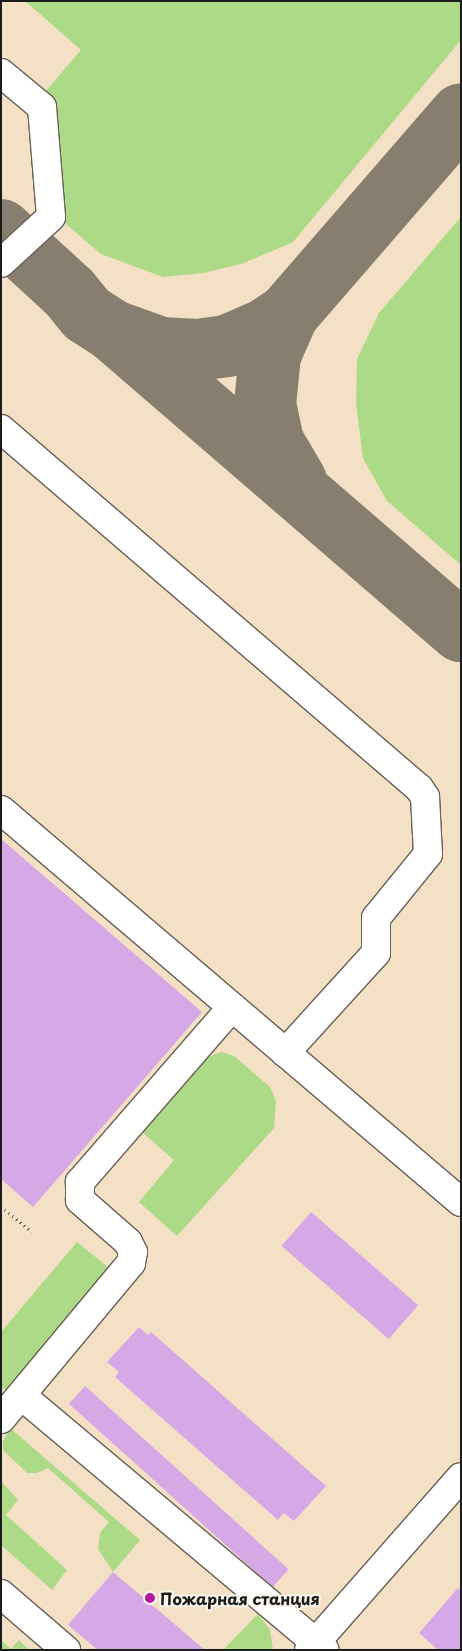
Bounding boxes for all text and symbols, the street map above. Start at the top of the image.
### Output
place label: Пожарная станция [160,1588,320,1608]
marker: Пожарная станция [144,1592,156,1604]

